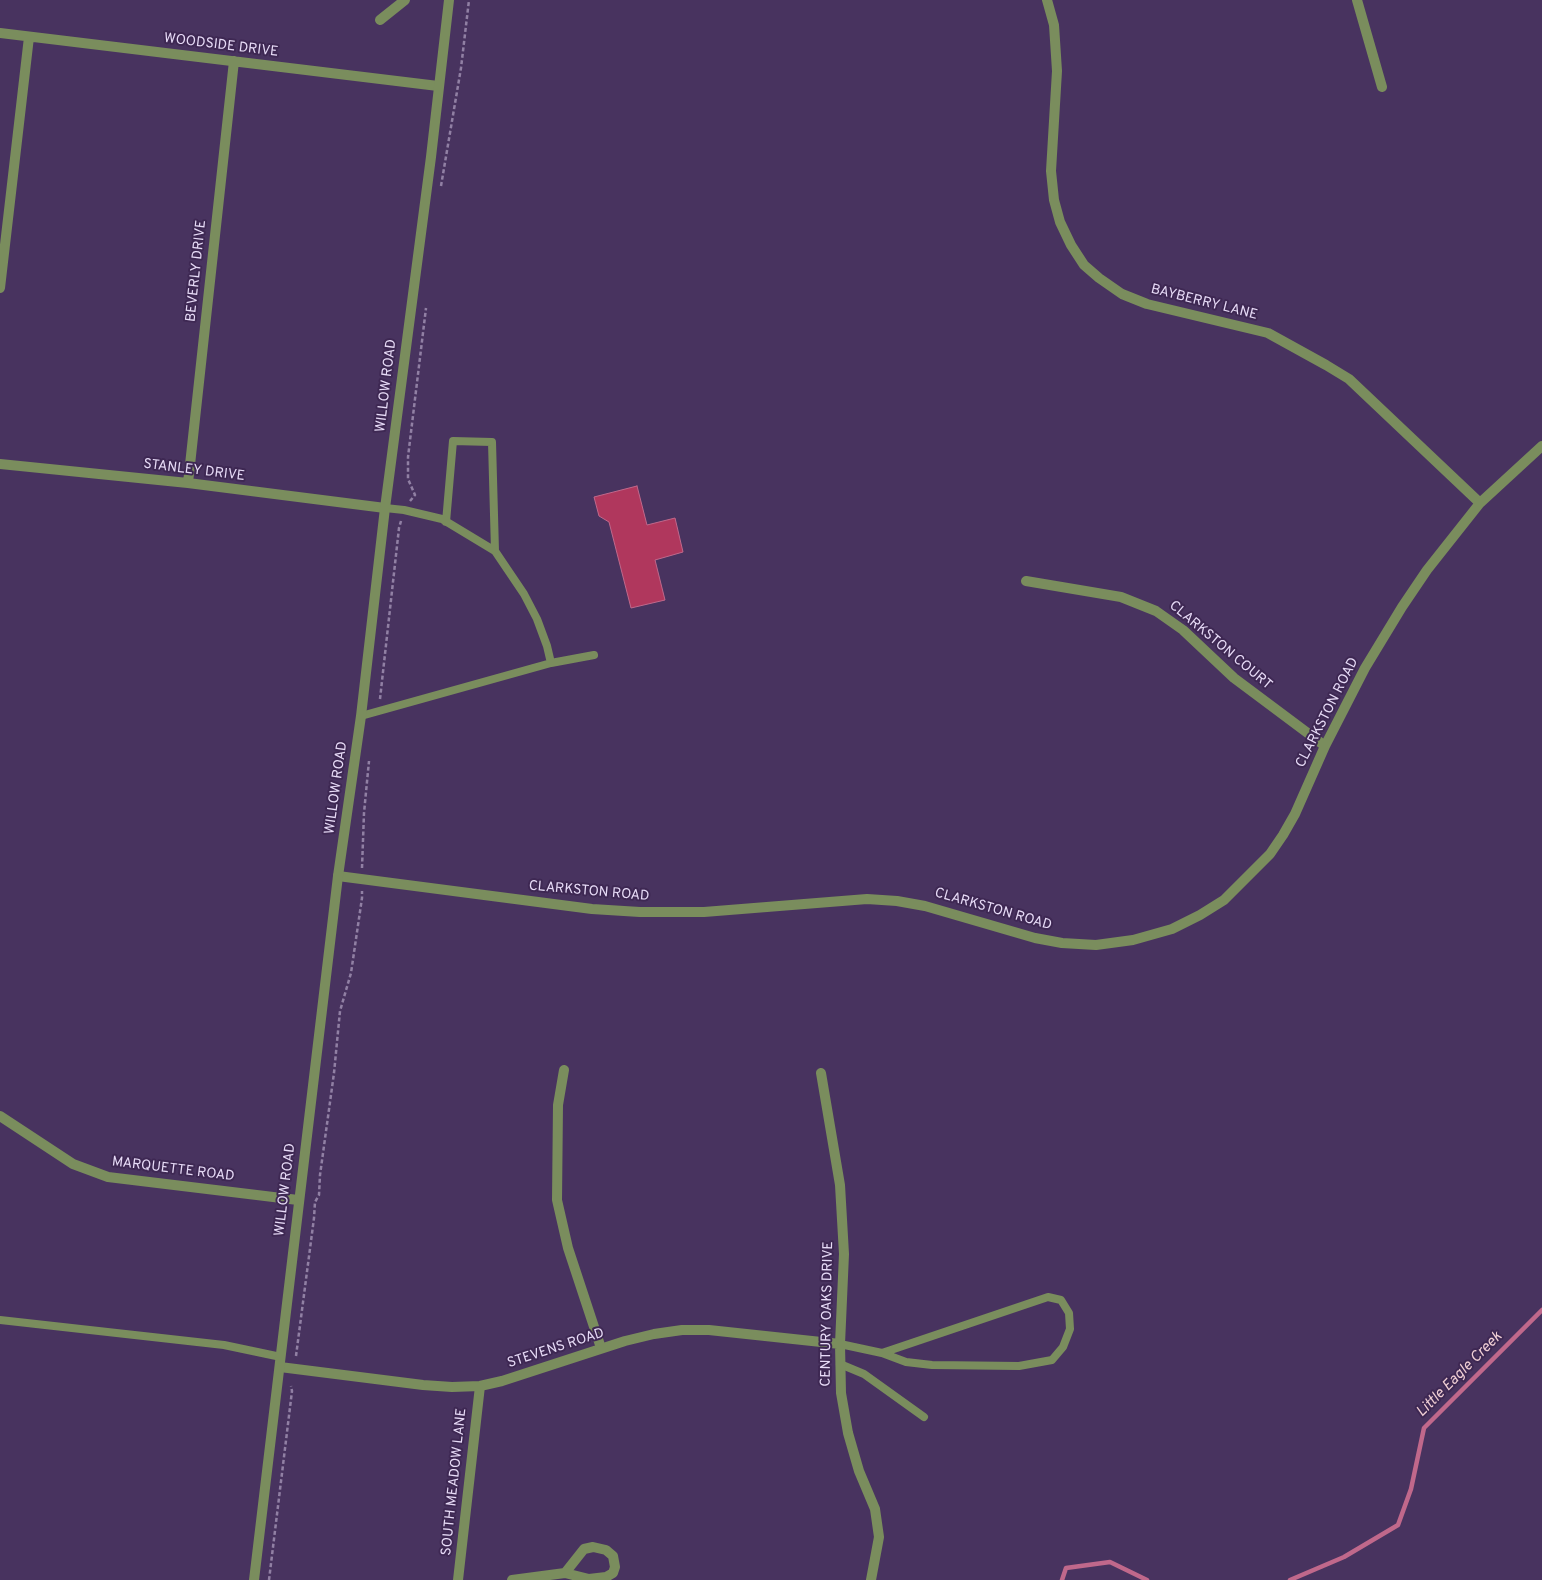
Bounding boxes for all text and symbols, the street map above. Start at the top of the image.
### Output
street label: WOODSIDE DRIVE [163,31,279,61]
street label: BEVERLY DRIVE [183,219,211,323]
street label: BAYBERRY LANE [1149,282,1259,324]
street label: WILLOW ROAD [373,338,401,434]
street label: STANLEY DRIVE [142,456,246,486]
street label: CLARKSTON COURT [1165,598,1275,694]
street label: CLARKSTON ROAD [1293,655,1363,771]
street label: WILLOW ROAD [322,740,352,836]
street label: CLARKSTON ROAD [528,878,650,906]
street label: CLARKSTON ROAD [933,885,1053,935]
street label: WILLOW ROAD [272,1142,300,1238]
street label: MARQUETTE ROAD [111,1154,235,1186]
street label: CENTURY OAKS DRIVE [818,1241,838,1387]
street label: STEVENS ROAD [505,1325,607,1373]
water label: Little Eagle Creek [1413,1328,1507,1422]
street label: SOUTH MEADOW LANE [439,1407,471,1557]

